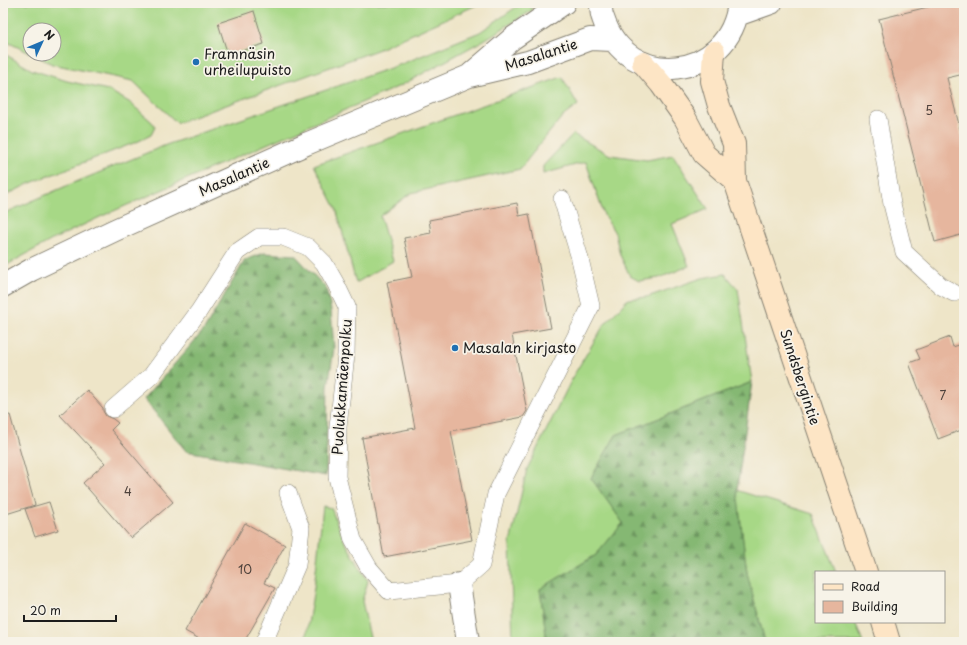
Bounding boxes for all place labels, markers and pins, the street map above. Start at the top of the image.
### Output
place label: Framnäsin urheilupuisto [204,43,291,80]
marker: Framnäsin urheilupuisto [191,57,201,67]
place label: Masalan kirjasto [463,337,577,358]
marker: Masalan kirjasto [450,343,460,353]

